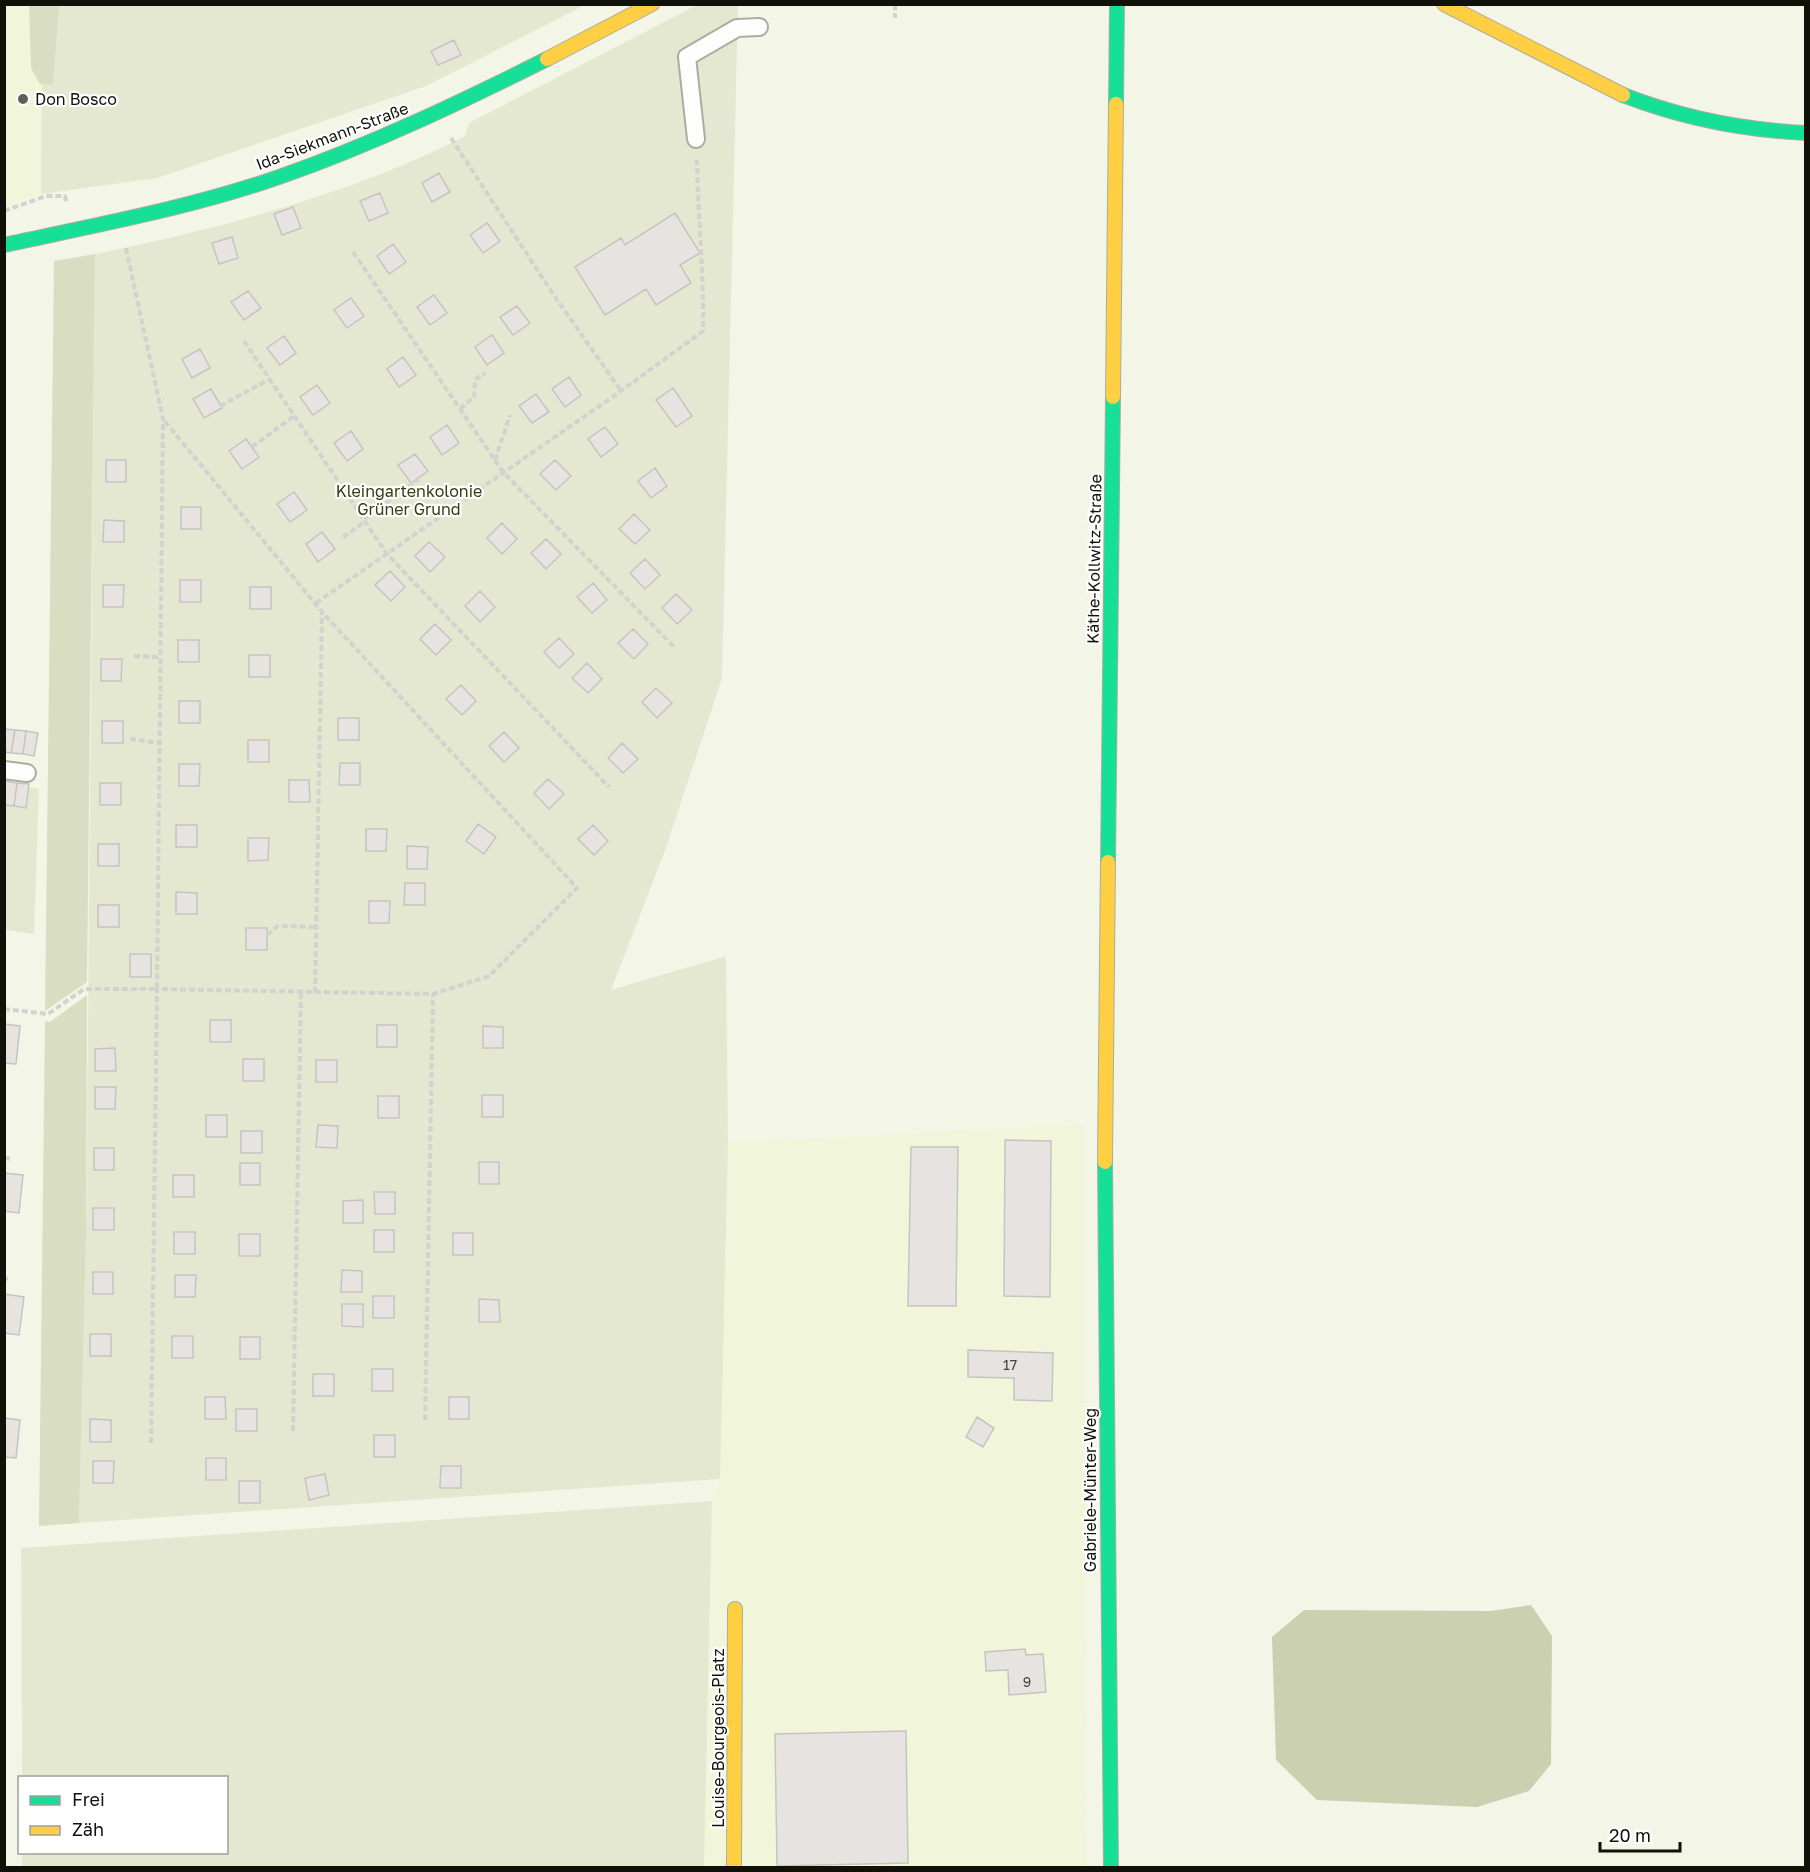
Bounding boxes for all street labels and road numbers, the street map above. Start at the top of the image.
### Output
street label: Ida-Siekmann-Straße [253,98,411,174]
street label: Käthe-Kollwitz-Straße [1083,474,1105,644]
street label: Gabriele-Münter-Weg [1080,1408,1100,1572]
street label: Louise-Bourgeois-Platz [708,1648,728,1828]

